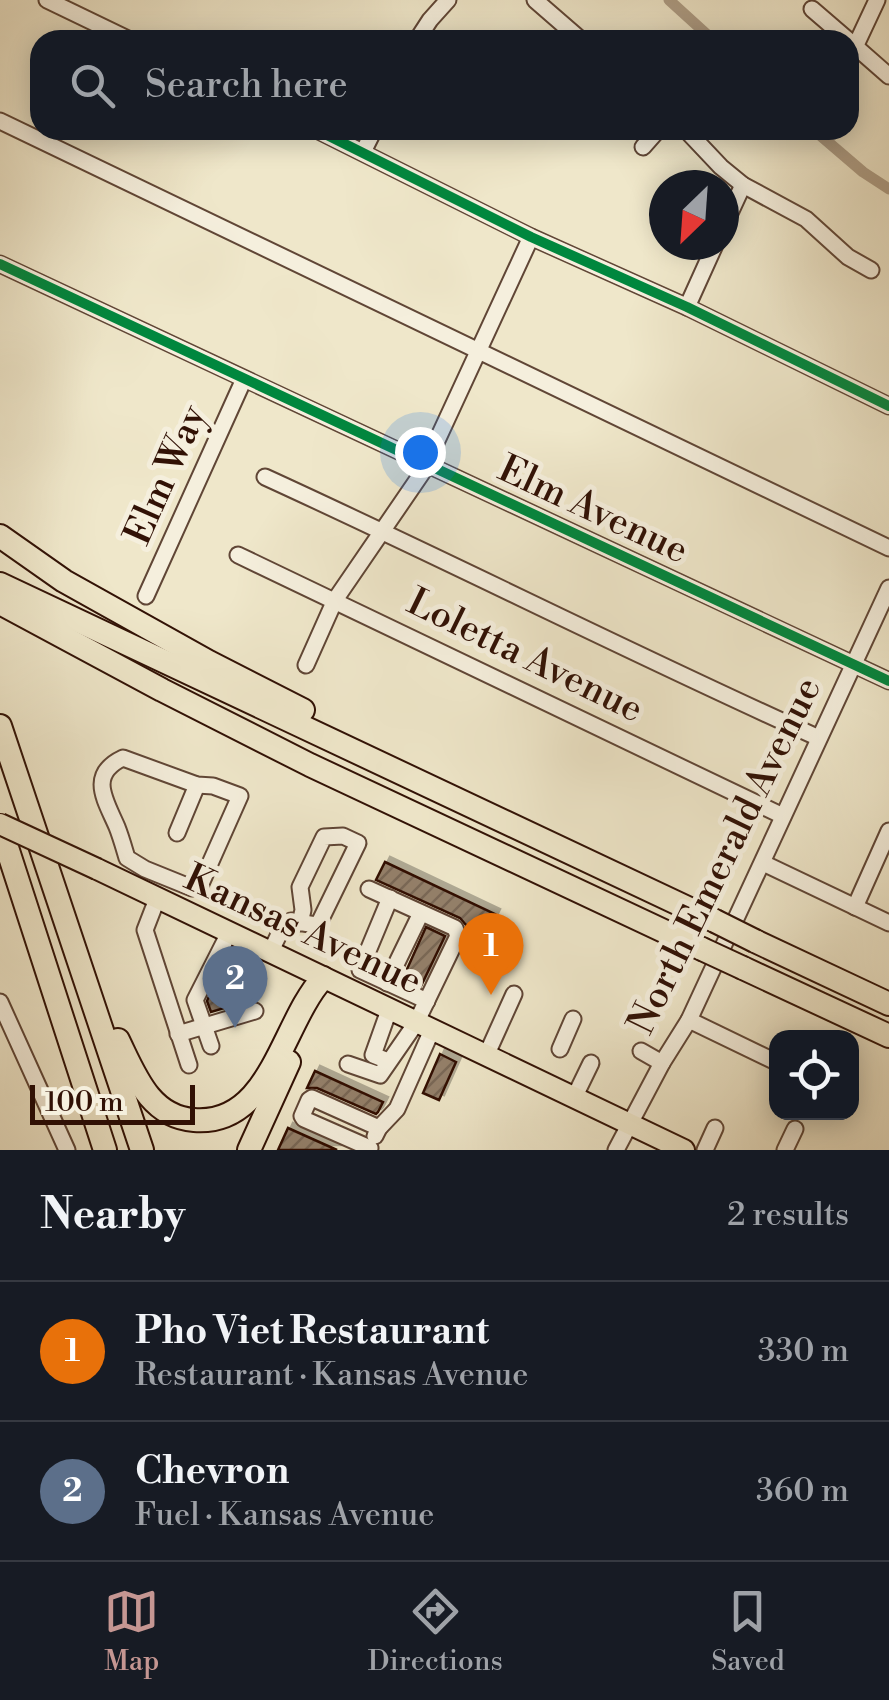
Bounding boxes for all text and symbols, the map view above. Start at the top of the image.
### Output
search box [30,30,859,140]
icon: search [65,58,120,113]
text: Search here [145,62,348,109]
north arrow [649,170,739,260]
street label: Elm Way [114,397,218,552]
your location [395,427,446,478]
street label: Elm Avenue [491,446,695,574]
street label: Loletta Avenue [399,579,651,733]
street label: North Emerald Avenue [618,670,832,1042]
street label: Kansas Avenue [177,854,429,1006]
pin: 1 [458,912,524,995]
pin: 2 [202,946,268,1028]
map controls [769,1030,859,1120]
button: locate [769,1030,859,1120]
scale bar [30,1080,195,1124]
text: 100 m [45,1085,124,1120]
text: Nearby [40,1189,185,1242]
text: 2 results [727,1195,849,1235]
text: Pho Viet Restaurant [135,1308,489,1355]
text: 1 [65,1331,80,1371]
text: 330 m [758,1331,849,1371]
text: Restaurant · Kansas Avenue [135,1355,529,1395]
text: Chevron [135,1448,289,1495]
text: 2 [62,1471,83,1511]
text: 360 m [756,1471,849,1511]
text: Fuel · Kansas Avenue [135,1495,434,1535]
tab: Map [104,1584,159,1679]
tab: Directions [368,1584,503,1679]
tab: Saved [711,1584,785,1679]

